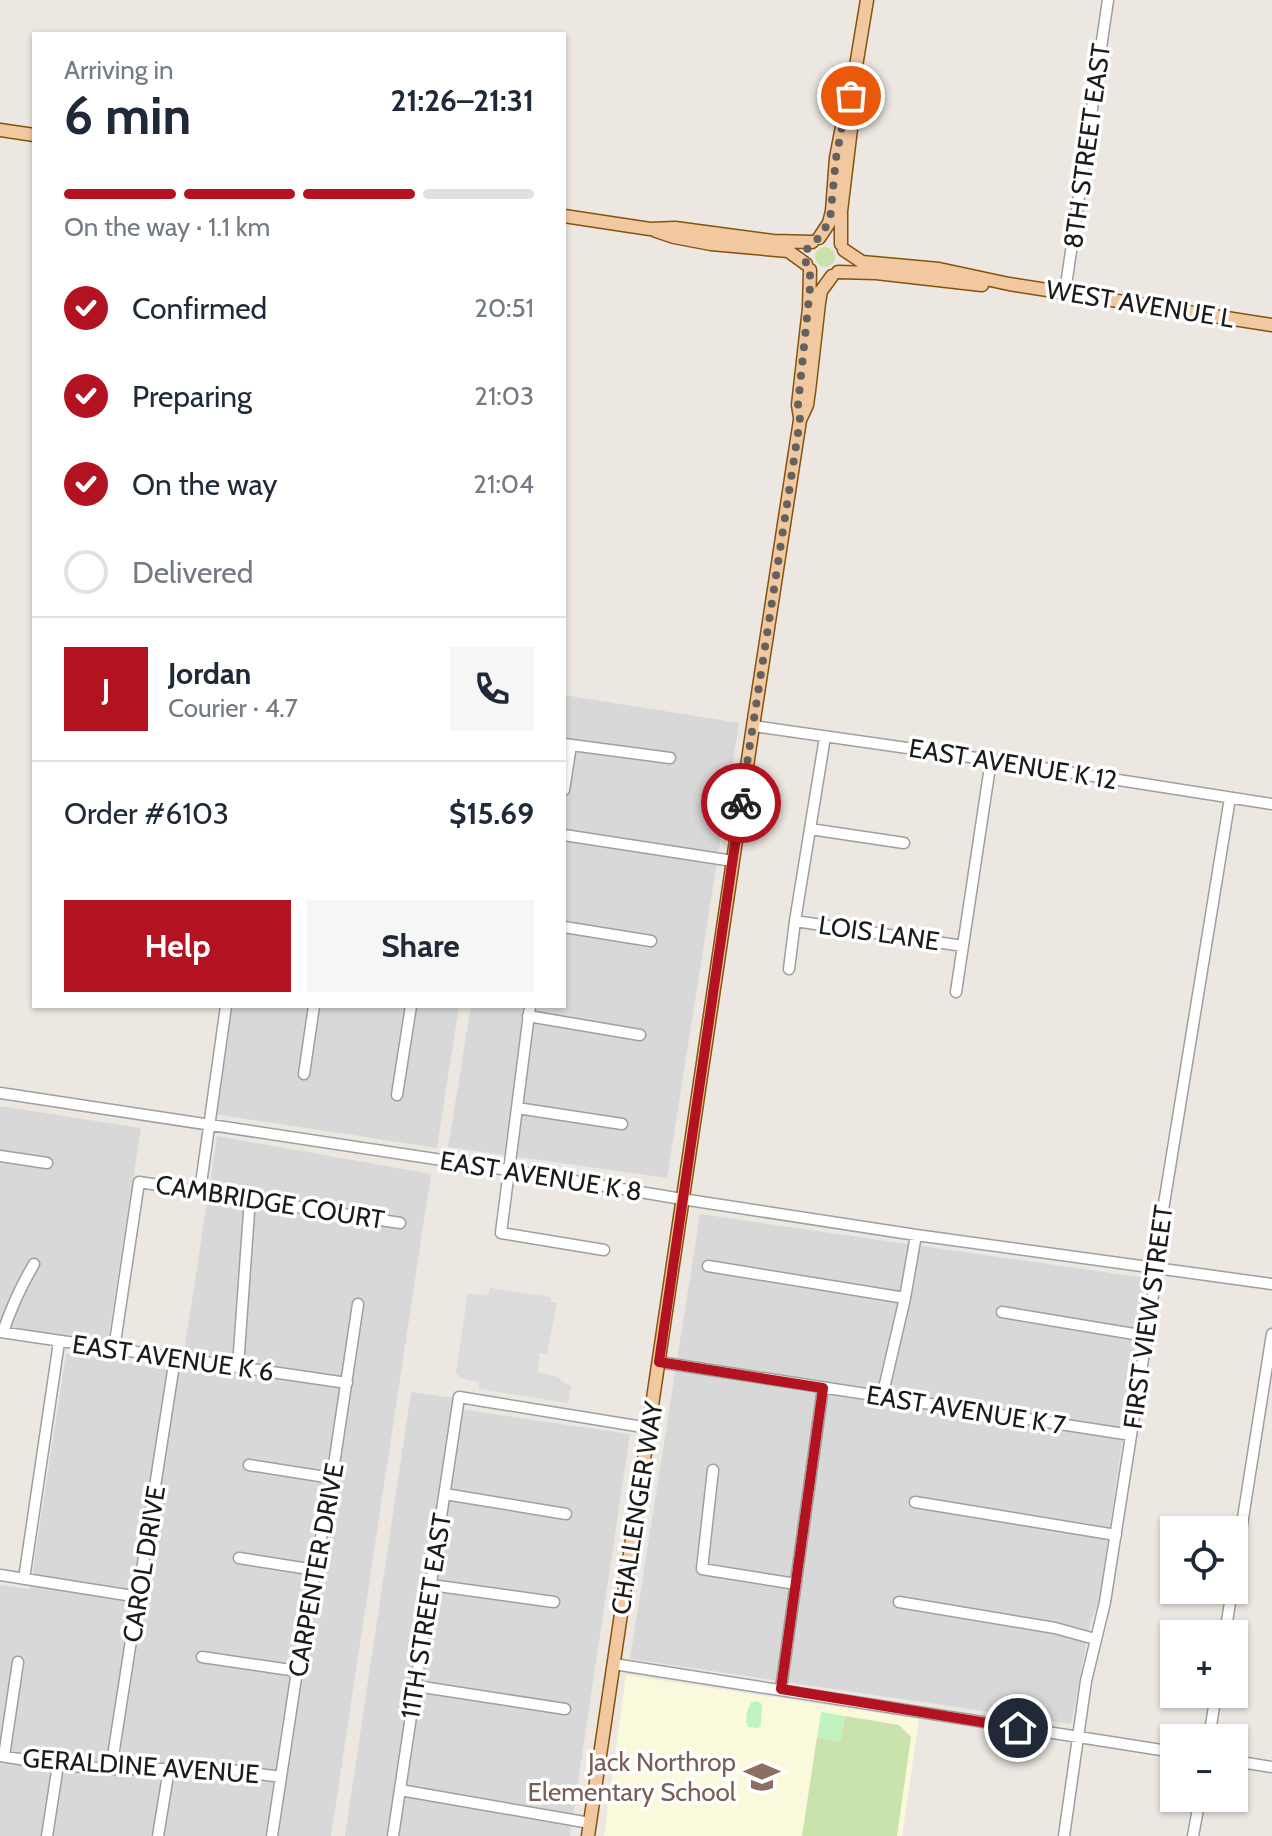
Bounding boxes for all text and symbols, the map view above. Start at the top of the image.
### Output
street label: 8TH STREET EAST [1057,41,1117,250]
text: Arriving in [64,54,174,86]
pin [817,62,885,130]
icon: bag [829,74,873,118]
text: 21:26–21:31 [391,82,534,119]
text: 6 min [64,84,191,147]
text: On the way · 1.1 km [64,211,270,243]
street label: WEST AVENUE L [1044,273,1236,335]
icon: check [64,286,108,330]
text: Confirmed [132,290,267,327]
text: 20:51 [474,292,534,324]
icon: check [64,374,108,418]
text: Preparing [132,378,252,415]
text: 21:03 [474,380,534,412]
icon: check [64,462,108,506]
text: On the way [132,466,277,503]
text: 21:04 [473,468,534,500]
text: Delivered [132,554,253,591]
button: phone [450,647,534,731]
text: Jordan [168,655,251,692]
text: J [102,671,110,708]
text: Courier · 4.7 [168,692,298,724]
street label: EAST AVENUE K 12 [907,732,1119,796]
courier [701,763,781,843]
icon: bike [719,781,763,825]
text: Order #6103 [64,795,229,832]
text: $15.69 [449,795,534,832]
button: Help [64,900,291,992]
button: Share [307,900,534,992]
street label: LOIS LANE [816,909,942,957]
street label: EAST AVENUE K 8 [438,1144,644,1208]
street label: CAMBRIDGE COURT [153,1168,387,1236]
street label: FIRST VIEW STREET [1116,1203,1180,1431]
street label: EAST AVENUE K 6 [70,1328,276,1388]
street label: EAST AVENUE K 7 [864,1378,1068,1442]
street label: CHALLENGER WAY [604,1399,670,1617]
street label: CARPENTER DRIVE [281,1461,351,1679]
street label: CAROL DRIVE [116,1483,172,1645]
street label: 11TH STREET EAST [394,1511,458,1721]
map controls [1160,1516,1248,1812]
button: locate [1160,1516,1248,1604]
button: + [1160,1620,1248,1708]
pin [984,1694,1052,1762]
icon: home [996,1706,1040,1750]
button: − [1160,1724,1248,1812]
street label: GERALDINE AVENUE [22,1742,260,1790]
place label: Jack Northrop Elementary School [528,1746,736,1808]
school or university icon: Jack Northrop Elementary School [743,1758,781,1796]

